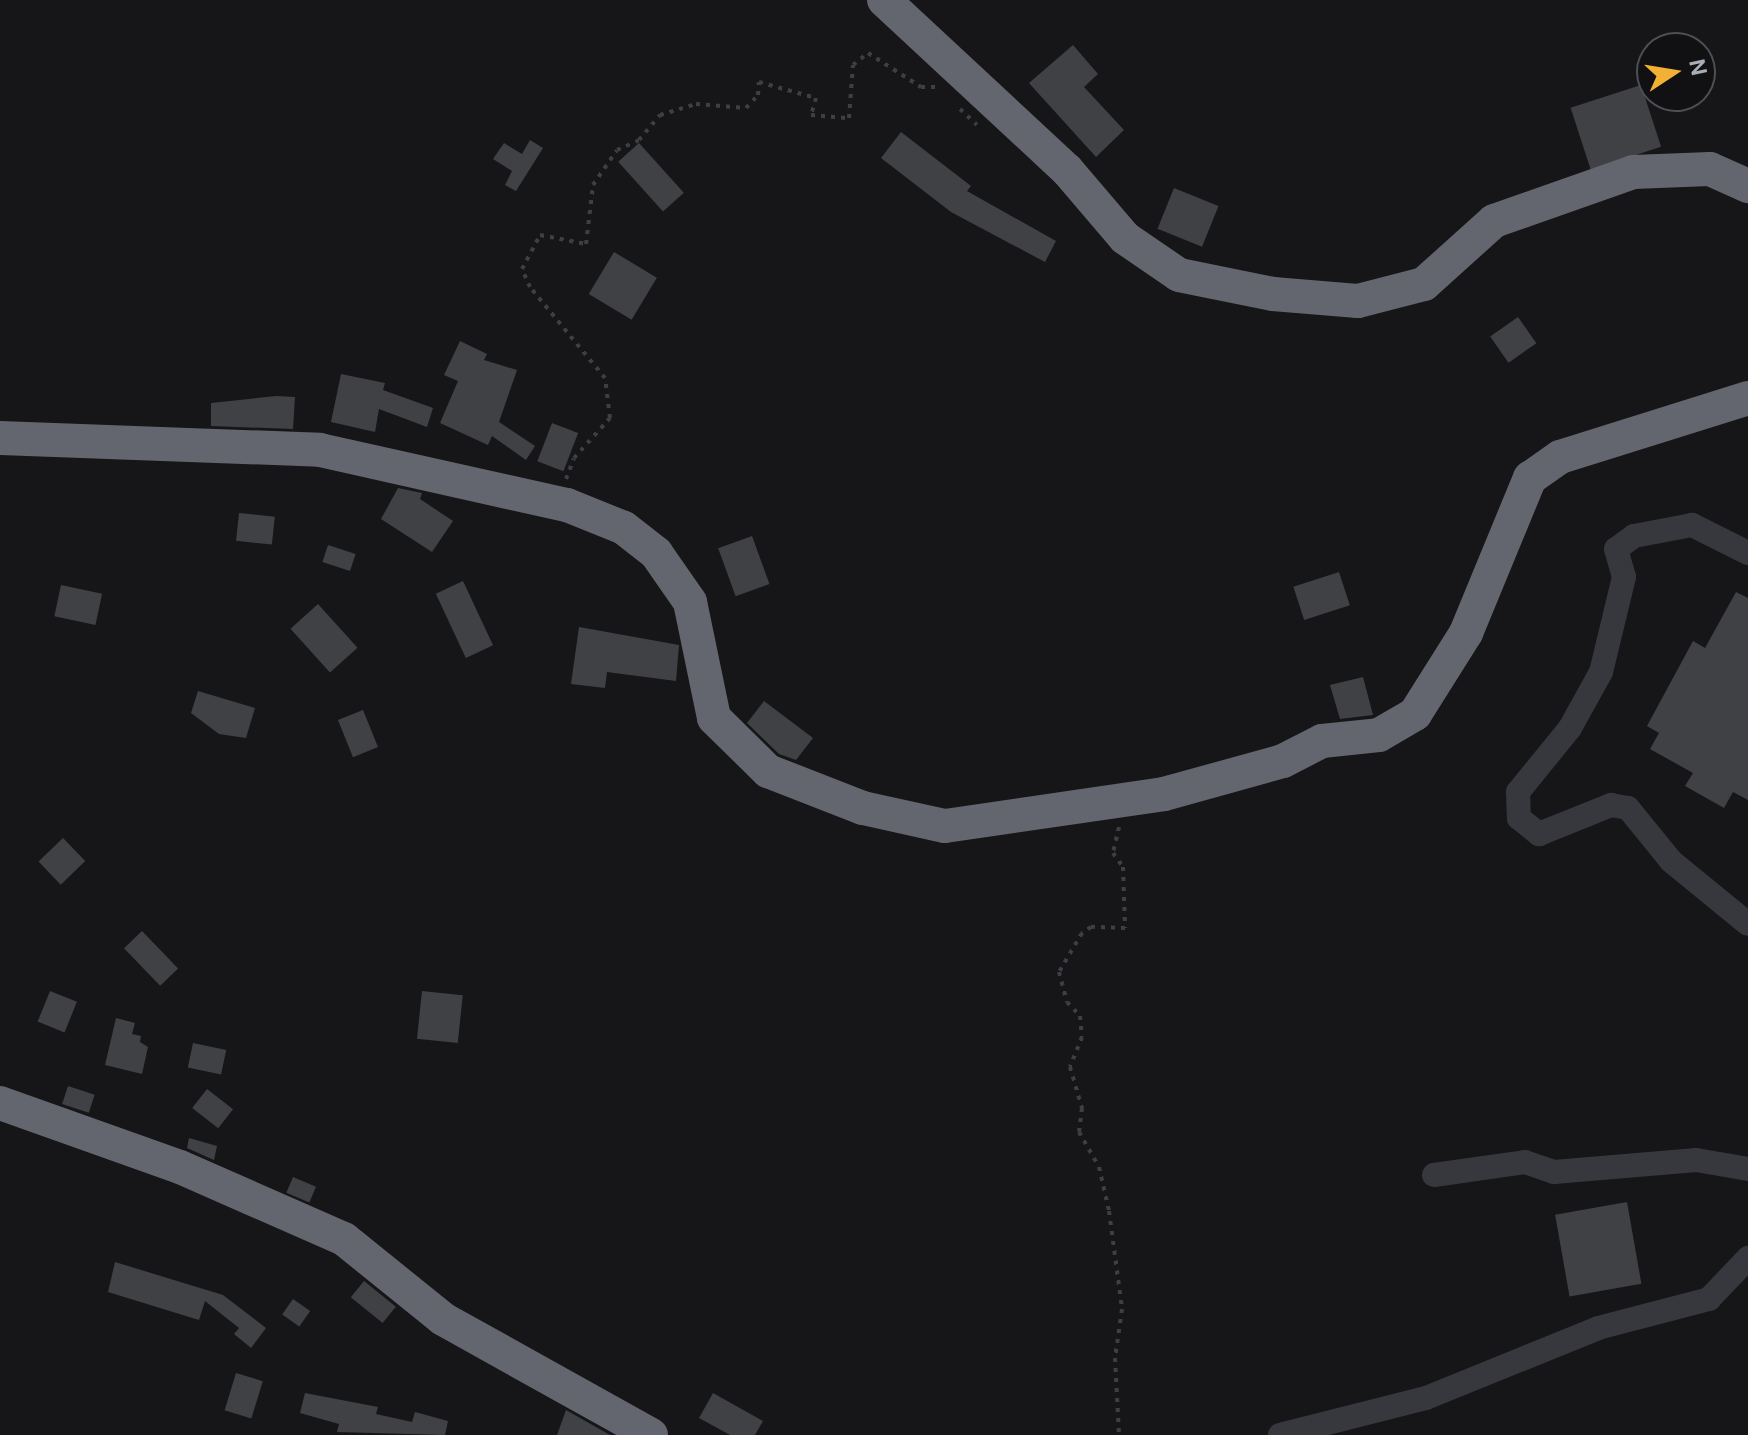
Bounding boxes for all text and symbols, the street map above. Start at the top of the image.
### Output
north arrow [1636,32,1716,112]
text: N [1682,56,1714,78]

